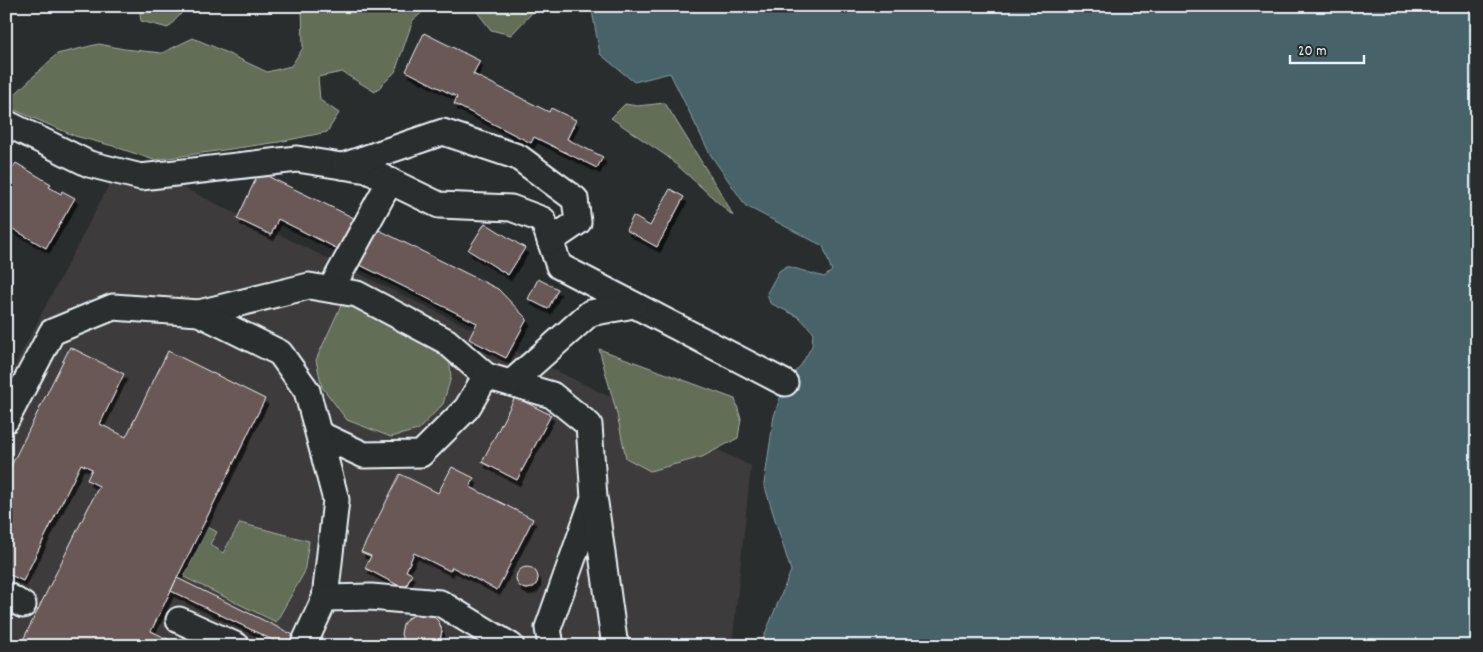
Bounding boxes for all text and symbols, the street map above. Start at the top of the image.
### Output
scale bar [1290,32,1364,64]
text: 20 m [1298,41,1326,63]

